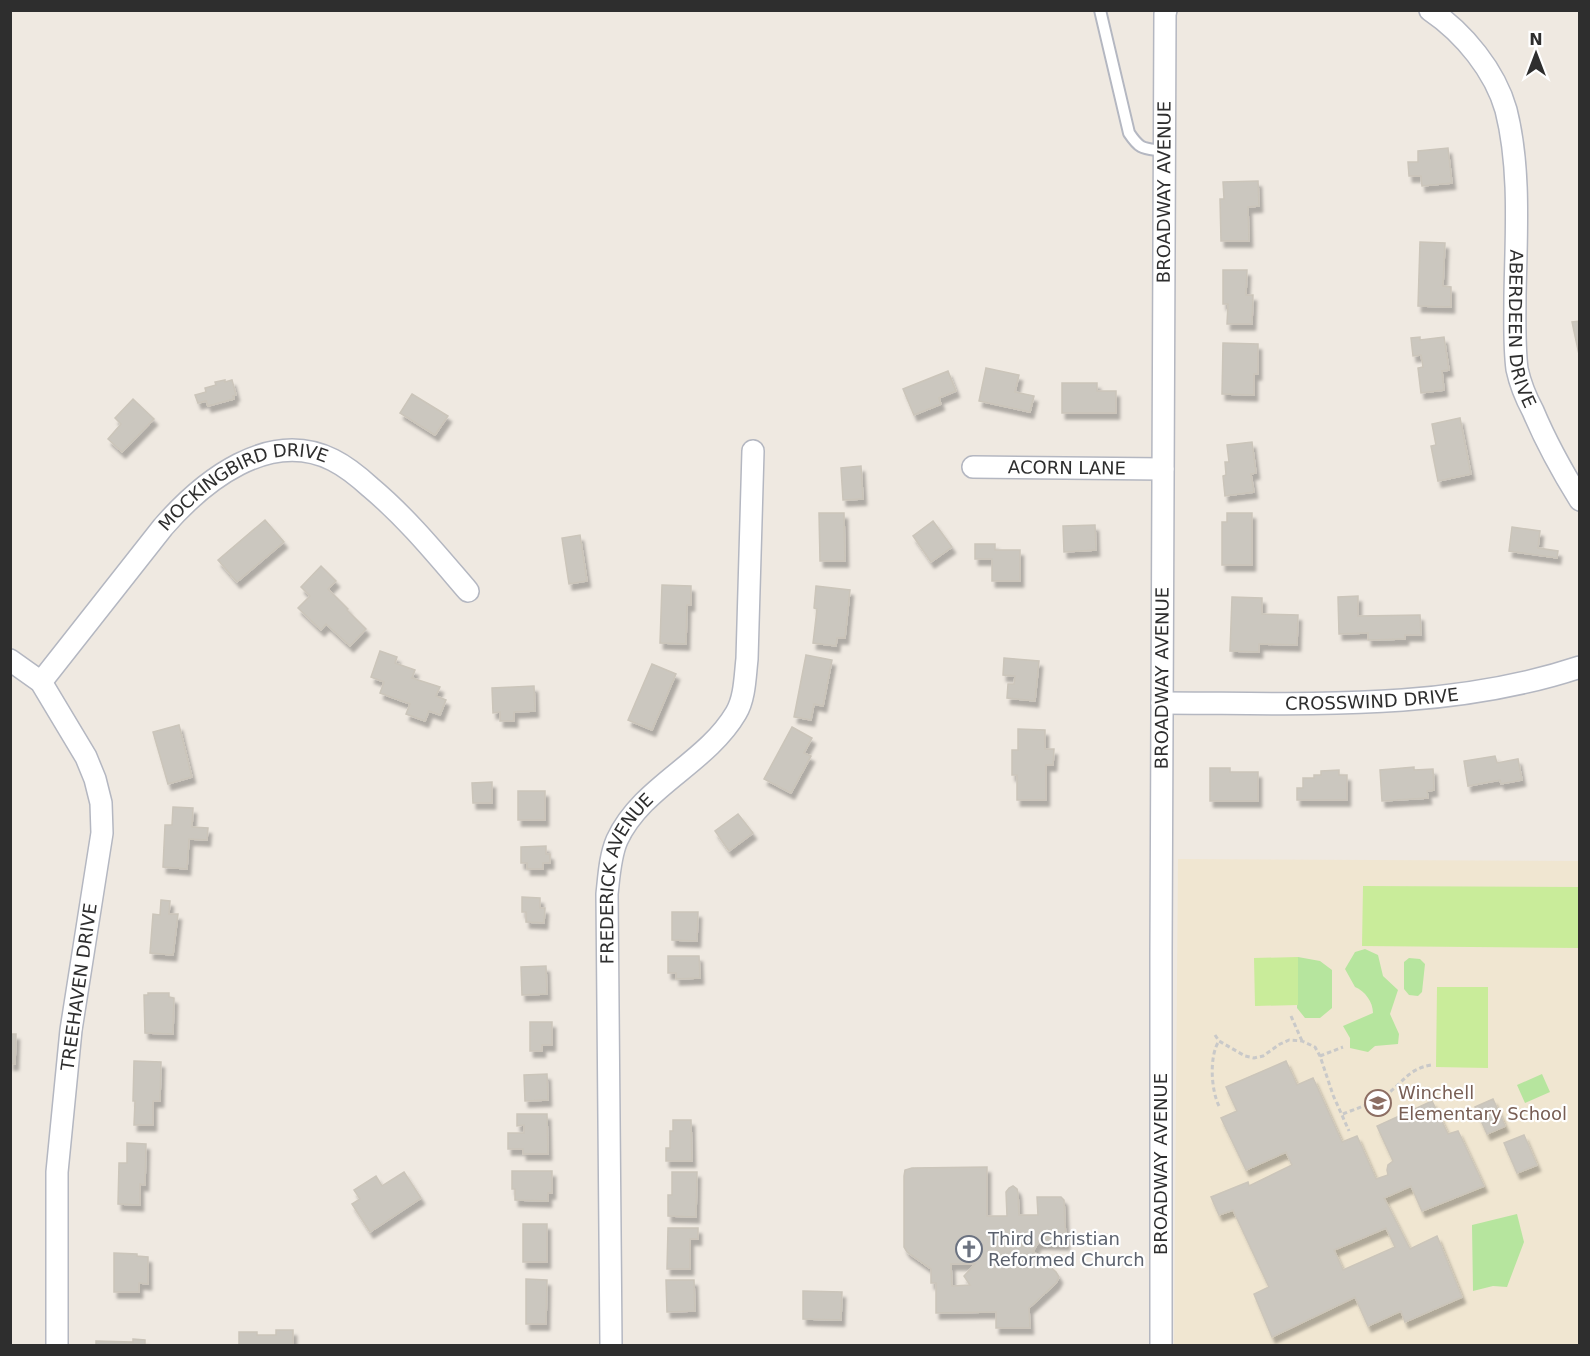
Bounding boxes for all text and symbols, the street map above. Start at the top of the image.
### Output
north arrow [1506,24,1566,84]
text: N [1529,30,1543,49]
street label: BROADWAY AVENUE [1153,101,1175,283]
street label: ABERDEEN DRIVE [1505,249,1541,411]
street label: MOCKINGBIRD DRIVE [154,439,331,535]
street label: ACORN LANE [1008,456,1126,479]
street label: BROADWAY AVENUE [1151,587,1173,769]
street label: CROSSWIND DRIVE [1285,683,1460,714]
street label: FREDERICK AVENUE [596,789,657,964]
street label: TREEHAVEN DRIVE [56,902,101,1073]
street label: BROADWAY AVENUE [1150,1073,1171,1255]
place label: Winchell Elementary School [1398,1082,1567,1124]
school or university icon: Winchell Elementary School [1363,1088,1393,1118]
place label: Third Christian Reformed Church [987,1228,1145,1270]
church icon: Third Christian Reformed Church [954,1234,984,1264]

